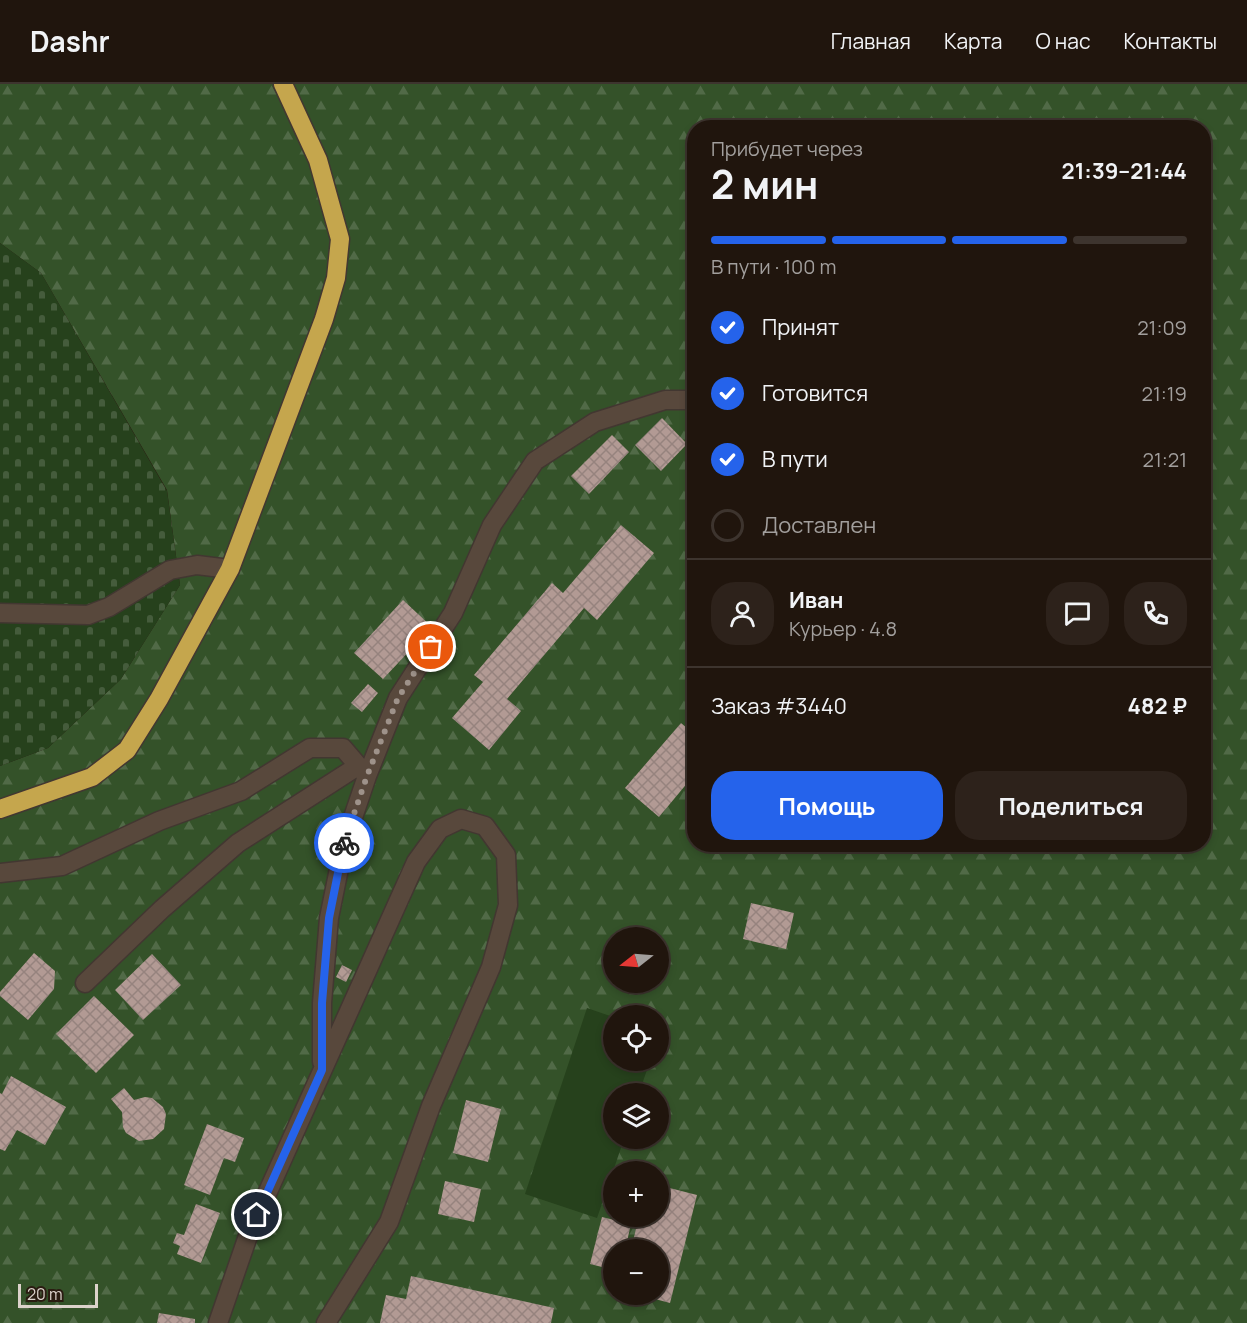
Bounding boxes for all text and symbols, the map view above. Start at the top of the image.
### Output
text: Dashr [30,22,110,60]
text: Главная [831,27,911,55]
text: Карта [944,27,1002,55]
text: О нас [1035,27,1091,55]
text: Контакты [1124,27,1217,55]
text: Прибудет через [711,135,863,162]
text: 21:39–21:44 [1062,156,1187,186]
text: 2 мин [711,157,818,211]
text: В пути · 100 m [711,253,836,280]
icon: check [711,311,744,344]
text: Принят [762,312,839,342]
text: 21:09 [1137,314,1187,341]
icon: check [711,377,744,410]
text: Готовится [762,378,868,408]
text: 21:19 [1142,380,1187,407]
icon: check [711,443,744,476]
text: В пути [762,444,828,474]
text: 21:21 [1143,446,1187,473]
text: Доставлен [762,510,876,540]
button: person [711,582,774,645]
button: chat [1046,582,1109,645]
button: phone [1124,582,1187,645]
text: Иван [789,585,843,615]
text: Курьер · 4.8 [789,615,897,642]
pin [405,621,456,672]
icon: bag [414,630,447,663]
text: Заказ #3440 [711,691,847,721]
text: 482 ₽ [1128,691,1187,721]
button: Помощь [711,771,943,840]
button: Поделиться [955,771,1187,840]
courier [314,813,374,873]
icon: bike [328,827,361,860]
north arrow [603,927,669,993]
map controls [603,927,669,1305]
button: locate [603,1005,669,1071]
button: layers [603,1083,669,1149]
button: + [603,1161,669,1227]
pin [231,1189,282,1240]
icon: home [240,1198,273,1231]
button: − [603,1239,669,1305]
scale bar [18,1281,98,1308]
text: 20 m [27,1283,63,1305]

